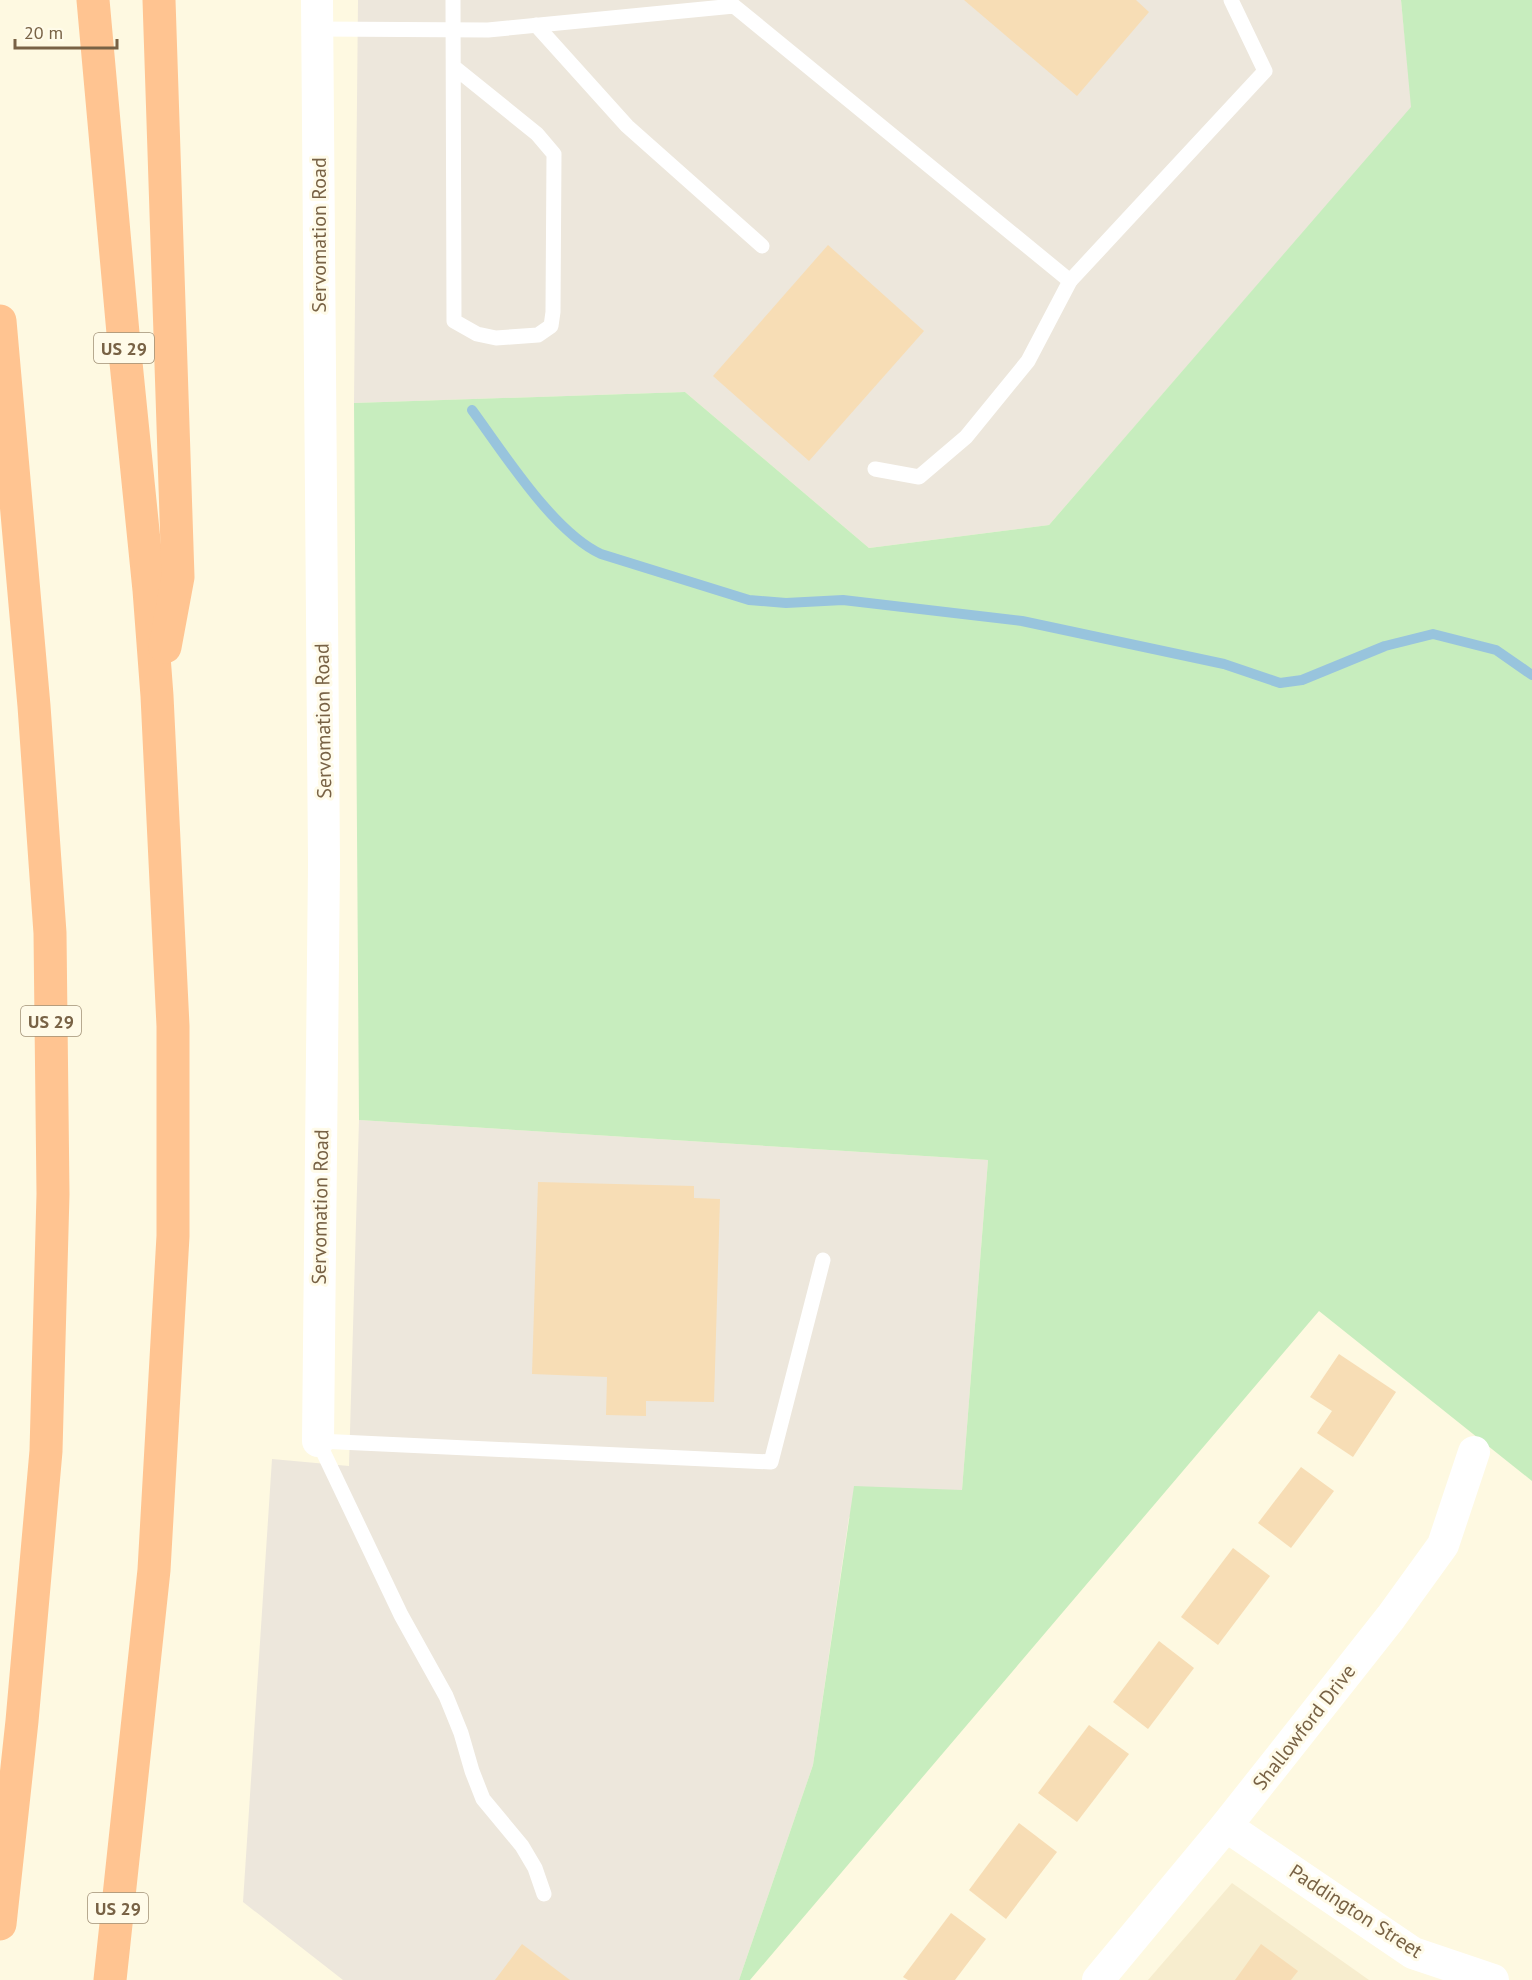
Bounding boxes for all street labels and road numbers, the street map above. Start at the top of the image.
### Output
street label: Servomation Road [306,157,332,313]
road number: US 29 [94,333,154,363]
street label: Servomation Road [309,643,337,799]
road number: US 29 [21,1006,81,1036]
street label: Servomation Road [306,1129,334,1285]
street label: Shallowford Drive [1247,1659,1361,1795]
street label: Paddington Street [1285,1858,1428,1964]
road number: US 29 [88,1893,148,1923]

